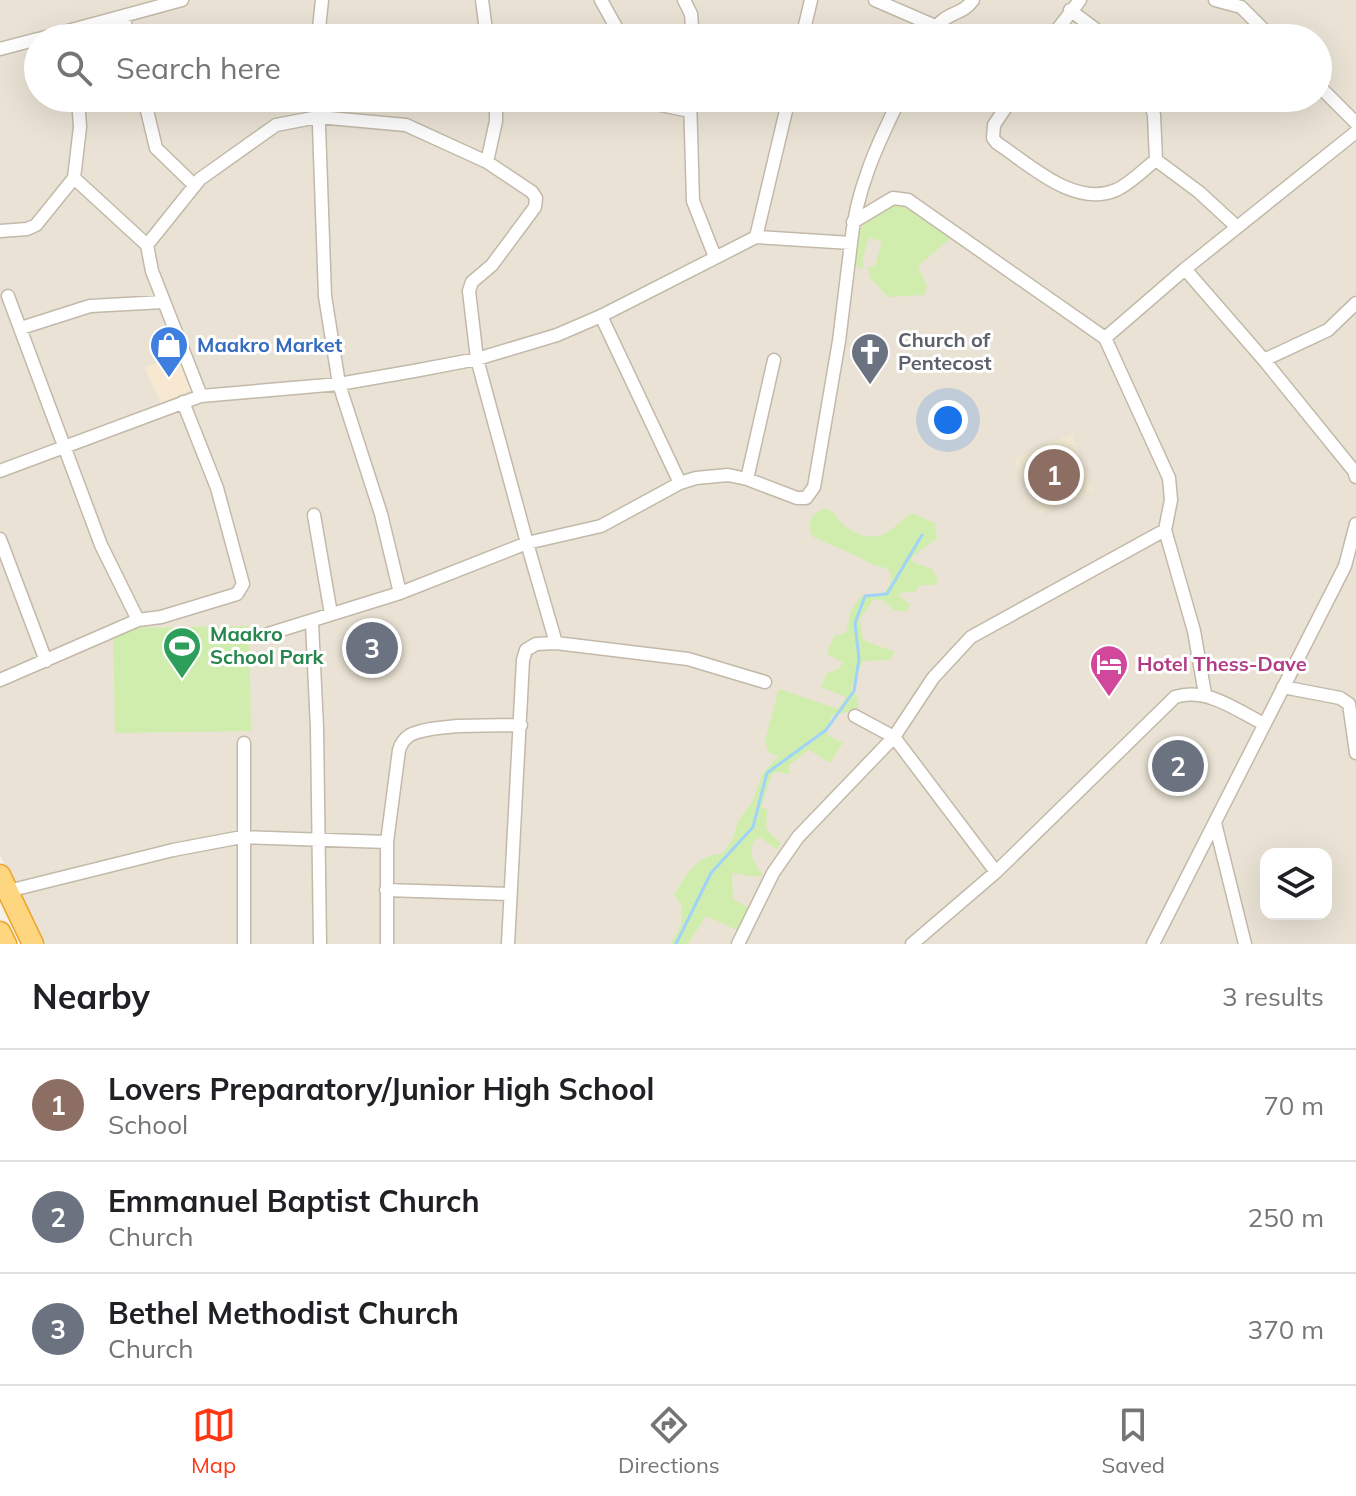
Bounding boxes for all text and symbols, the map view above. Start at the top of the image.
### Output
search box [24,24,1332,112]
icon: search [52,46,96,90]
text: Search here [116,49,281,87]
shop icon: Maakro Market [148,324,190,379]
place label: Church of Pentecost [898,327,992,375]
church icon: Church of Pentecost [849,331,891,386]
place label: Maakro Market [197,332,343,357]
your location [928,400,968,440]
pin: 1 [1028,445,1080,505]
pin: 3 [346,618,398,678]
place label: Maakro School Park [210,621,325,669]
sports icon: Maakro School Park [161,625,203,680]
hotel icon: Hotel Thess-Dave [1088,643,1130,698]
place label: Hotel Thess-Dave [1137,651,1307,676]
pin: 2 [1152,736,1204,796]
map controls [1260,848,1332,920]
button: layers [1260,848,1332,920]
text: Nearby [32,975,150,1018]
text: 3 results [1222,980,1324,1013]
text: Lovers Preparatory/Junior High School [108,1070,654,1108]
text: 1 [50,1089,66,1122]
text: 70 m [1263,1089,1324,1122]
text: School [108,1108,188,1141]
text: Emmanuel Baptist Church [108,1182,480,1220]
text: 2 [50,1201,66,1234]
text: 250 m [1248,1201,1324,1234]
text: Church [108,1220,193,1253]
text: Bethel Methodist Church [108,1294,459,1332]
text: 3 [50,1313,66,1346]
text: 370 m [1248,1313,1324,1346]
text: Church [108,1332,193,1365]
tab: Map [191,1403,236,1479]
tab: Directions [618,1403,720,1479]
tab: Saved [1102,1403,1165,1479]

